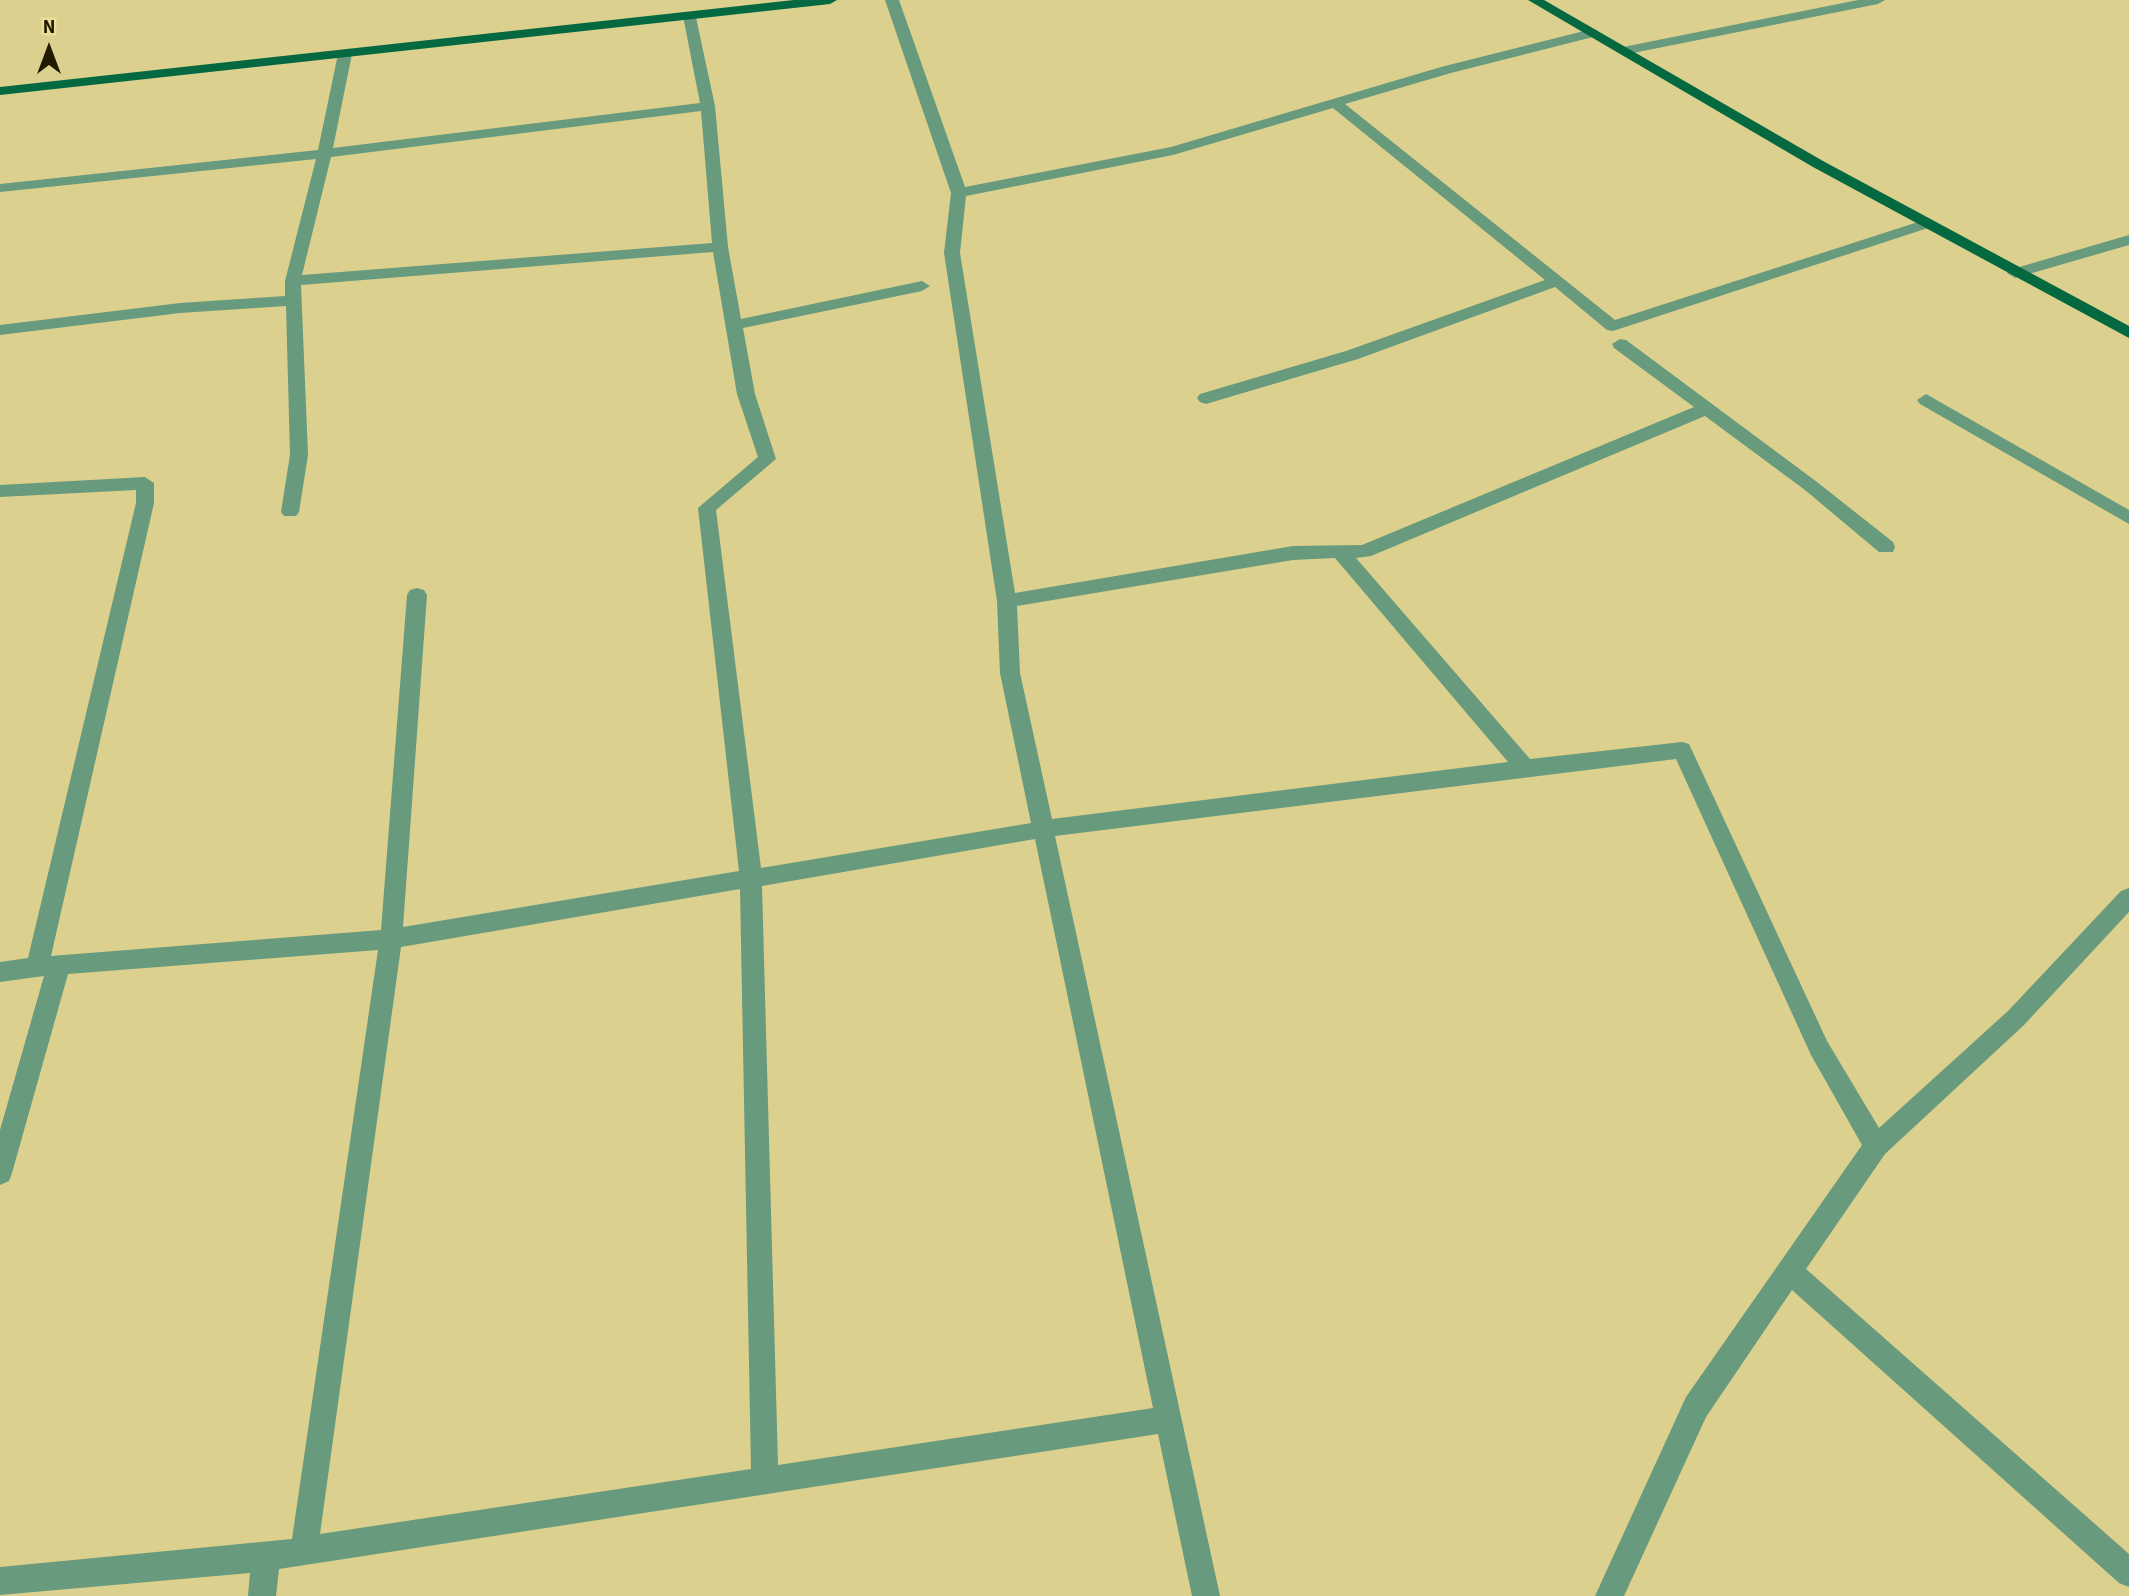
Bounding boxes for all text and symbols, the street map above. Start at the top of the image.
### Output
north arrow [14,14,84,84]
text: N [43,14,55,41]

